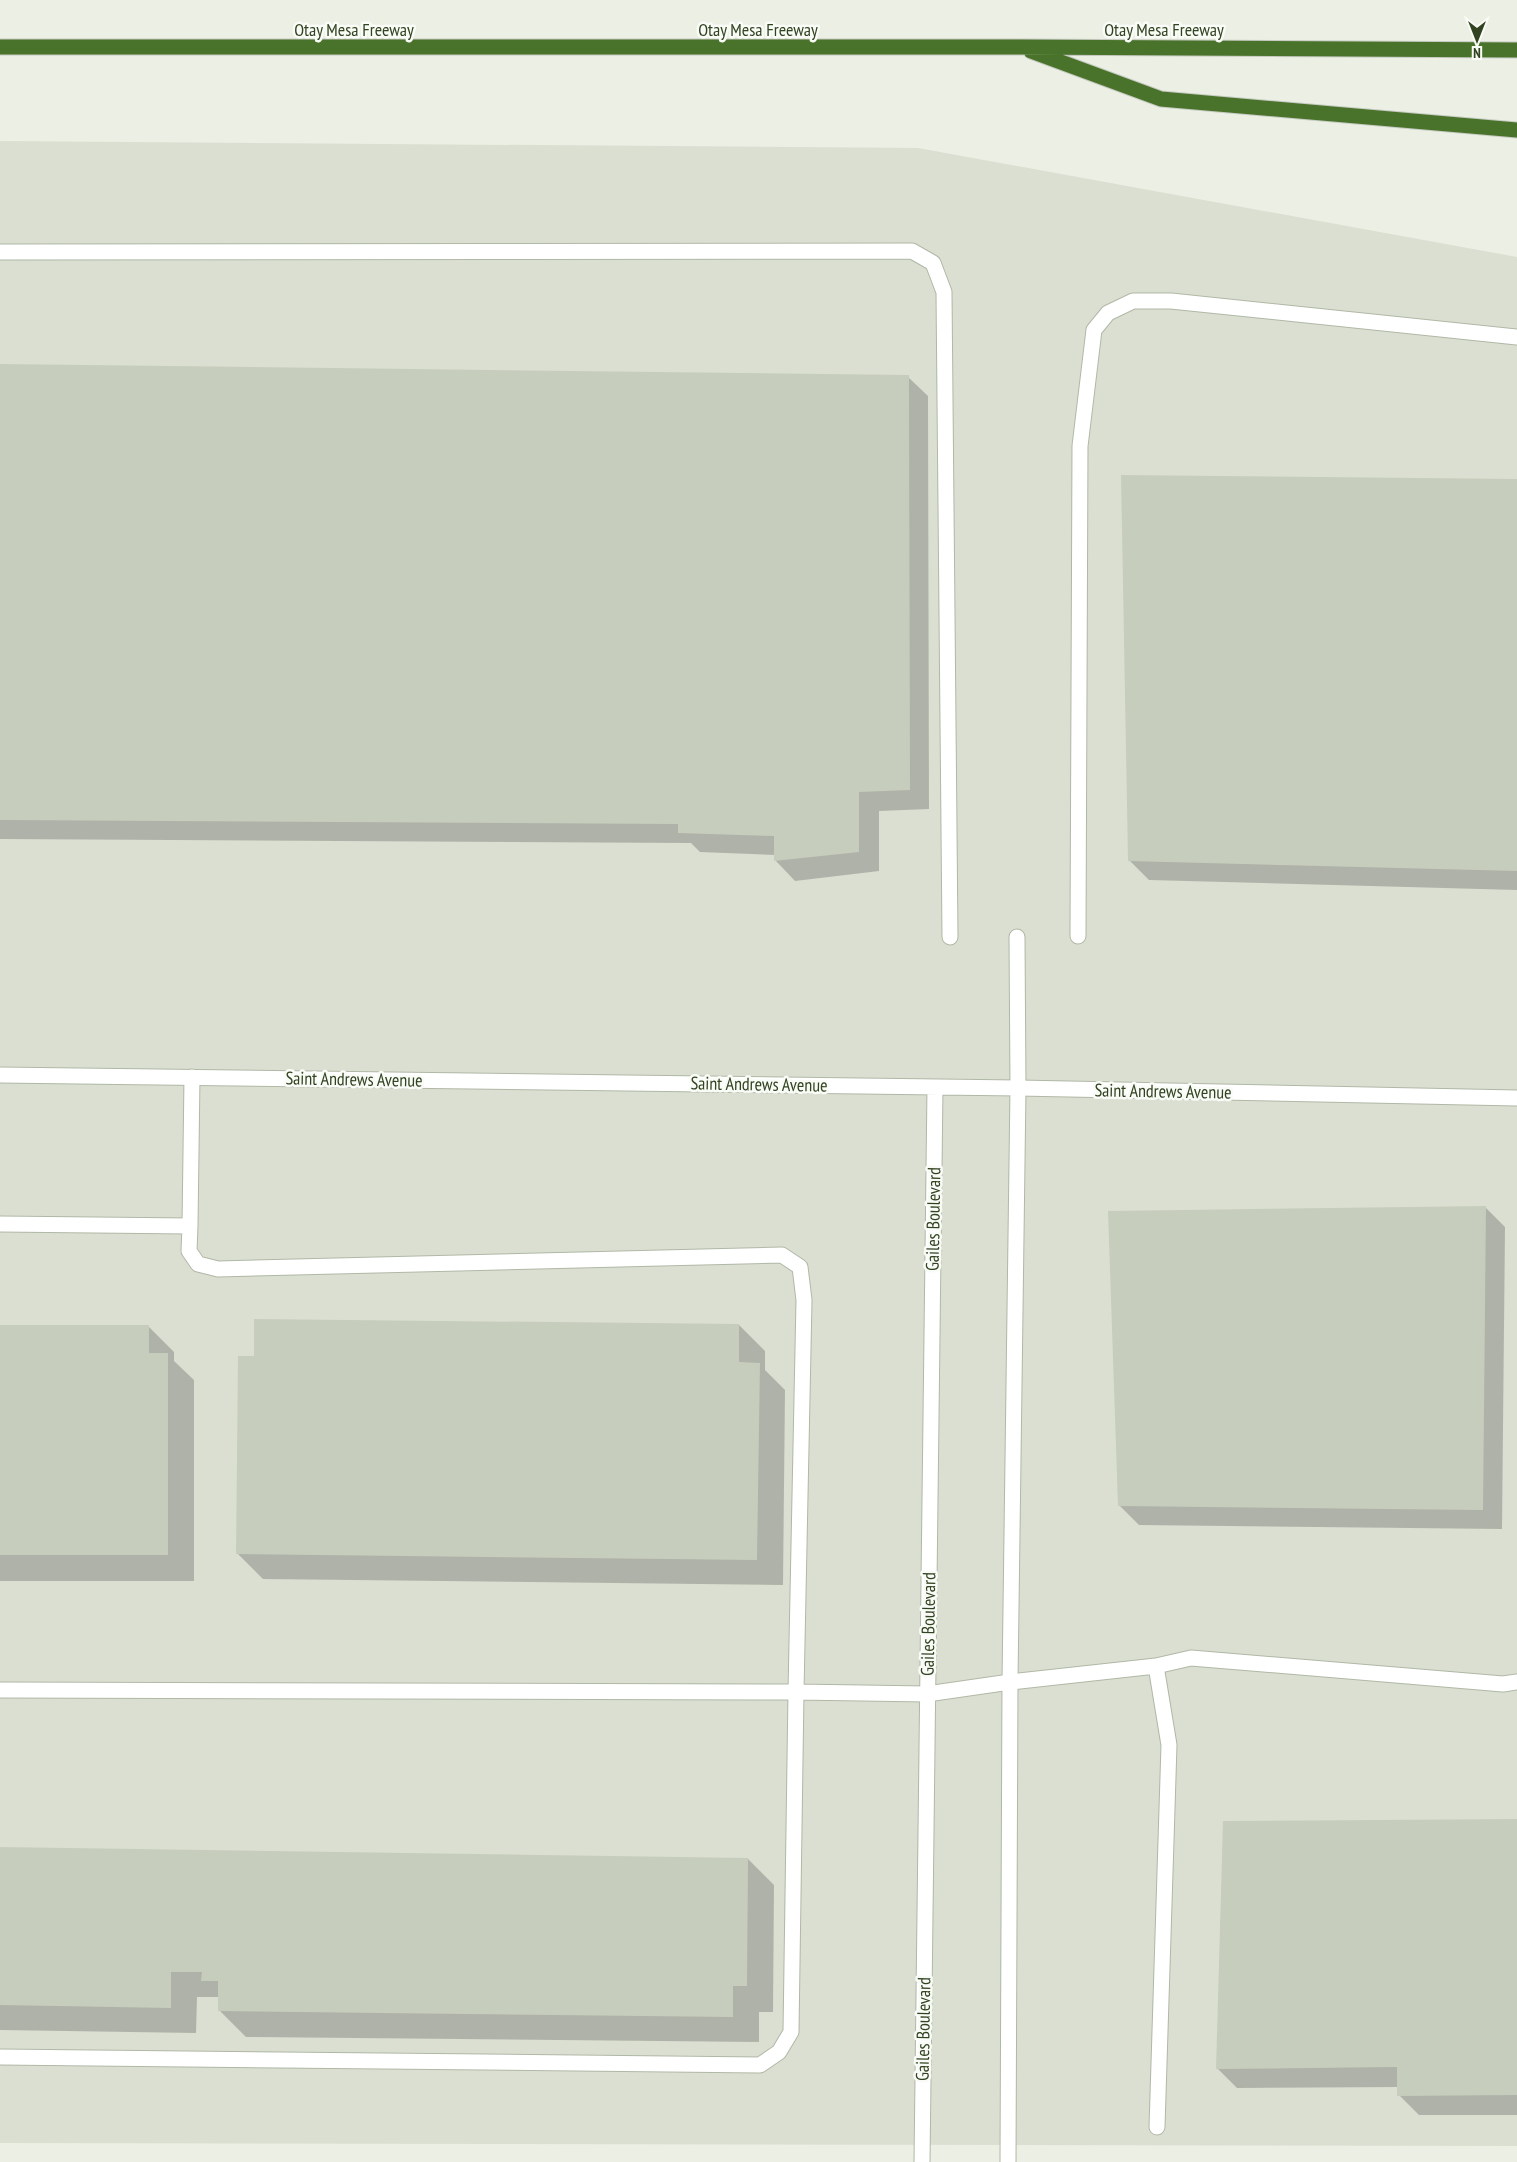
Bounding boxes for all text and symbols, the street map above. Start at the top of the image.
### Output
north arrow [1452,15,1502,65]
street label: Otay Mesa Freeway [294,18,414,41]
street label: Otay Mesa Freeway [698,18,818,41]
street label: Otay Mesa Freeway [1104,18,1224,41]
text: N [1473,44,1481,62]
street label: Saint Andrews Avenue [285,1066,423,1092]
street label: Saint Andrews Avenue [690,1071,828,1097]
street label: Saint Andrews Avenue [1094,1078,1232,1104]
street label: Gailes Boulevard [921,1167,945,1271]
street label: Gailes Boulevard [916,1572,940,1676]
street label: Gailes Boulevard [911,1977,935,2081]

